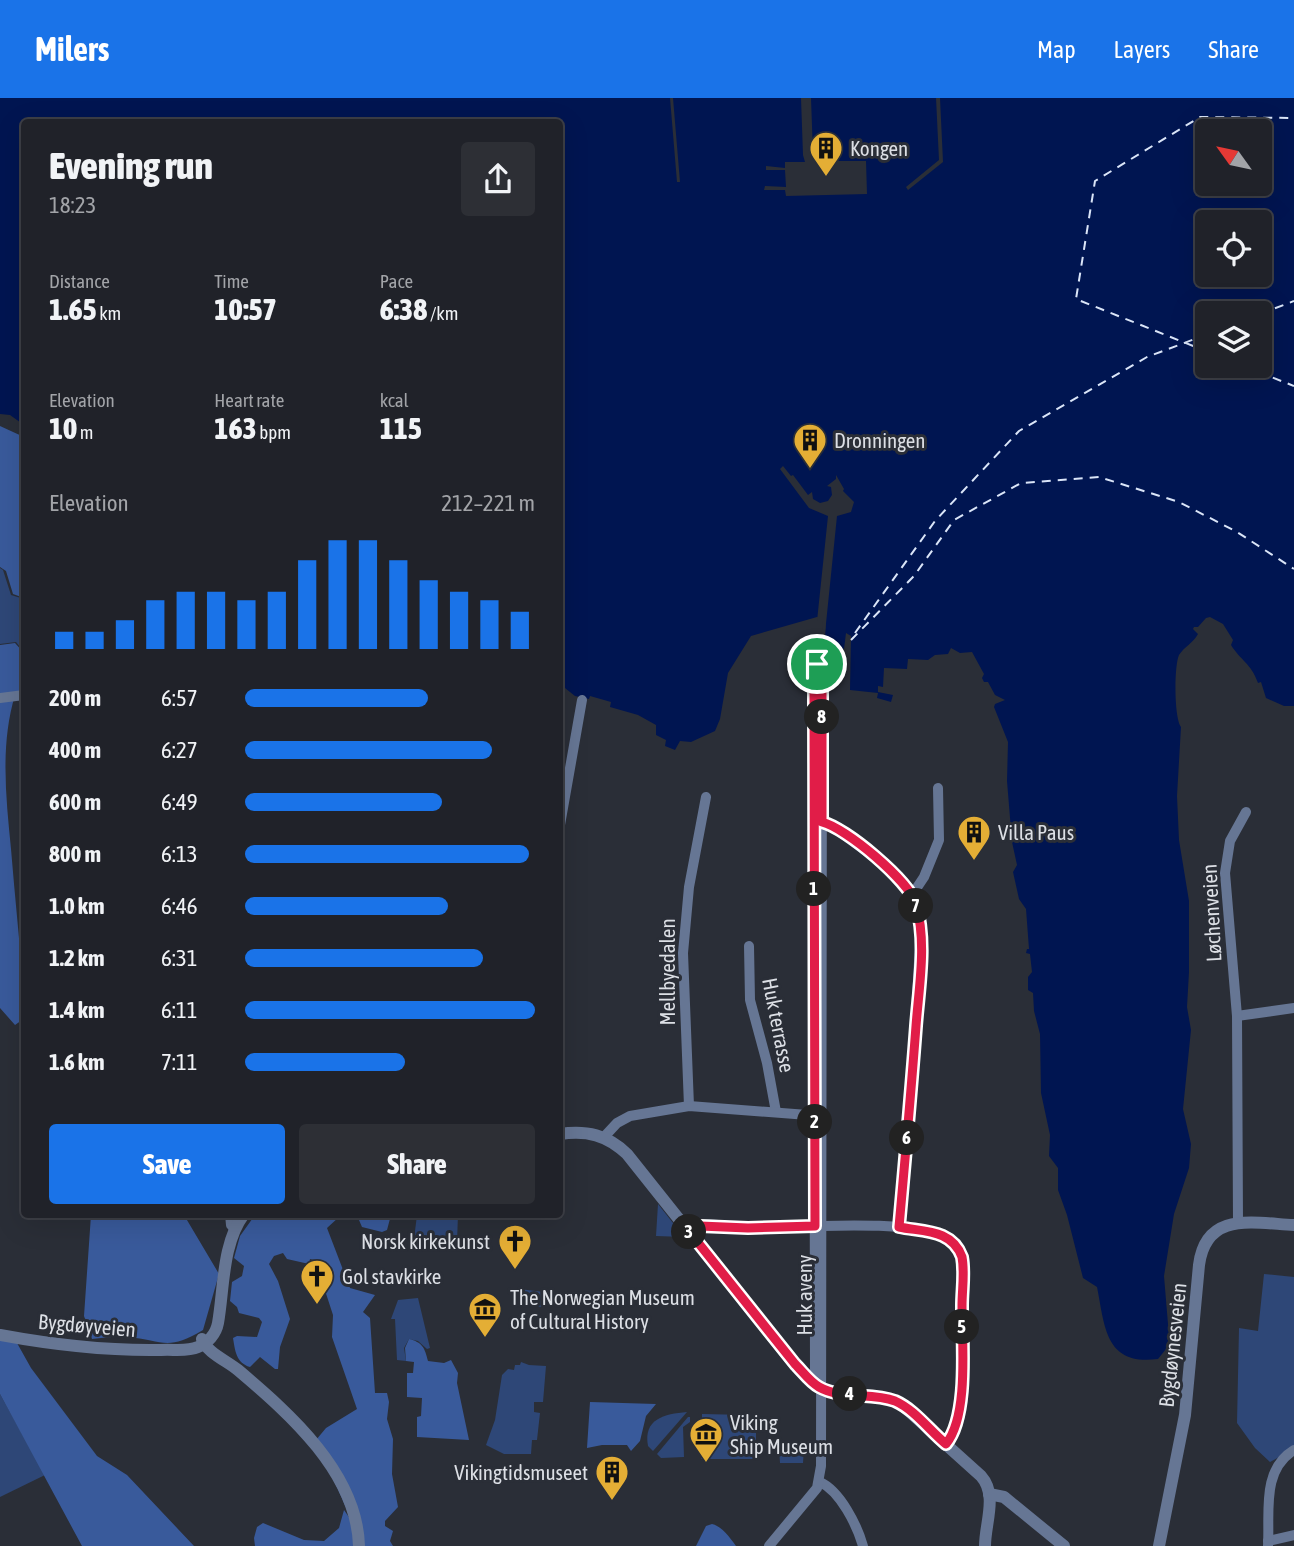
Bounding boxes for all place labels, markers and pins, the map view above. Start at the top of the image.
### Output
building icon: Kongen [807,129,845,178]
place label: Kongen [850,136,908,160]
building icon: Dronningen [791,421,829,470]
place label: Dronningen [834,428,926,452]
pin [787,634,847,694]
pin: 8 [804,700,840,734]
building icon: Villa Paus [955,813,993,862]
place label: Villa Paus [998,820,1074,844]
pin: 1 [796,872,832,906]
pin: 7 [898,888,934,924]
pin: 2 [798,1104,832,1140]
pin: 6 [890,1121,925,1156]
pin: 3 [672,1214,706,1250]
church icon: Norsk kirkekunst [496,1222,534,1271]
place label: Norsk kirkekunst [361,1229,490,1253]
church icon: Gol stavkirke [298,1257,336,1306]
place label: Gol stavkirke [342,1264,441,1288]
place label: The Norwegian Museum of Cultural History [510,1285,695,1333]
museum icon: The Norwegian Museum of Cultural History [466,1290,504,1339]
pin: 5 [944,1310,979,1344]
pin: 4 [832,1376,868,1412]
place label: Viking Ship Museum [730,1410,833,1458]
museum icon: Viking Ship Museum [687,1415,725,1464]
building icon: Vikingtidsmuseet [593,1453,631,1502]
place label: Vikingtidsmuseet [454,1460,588,1484]

